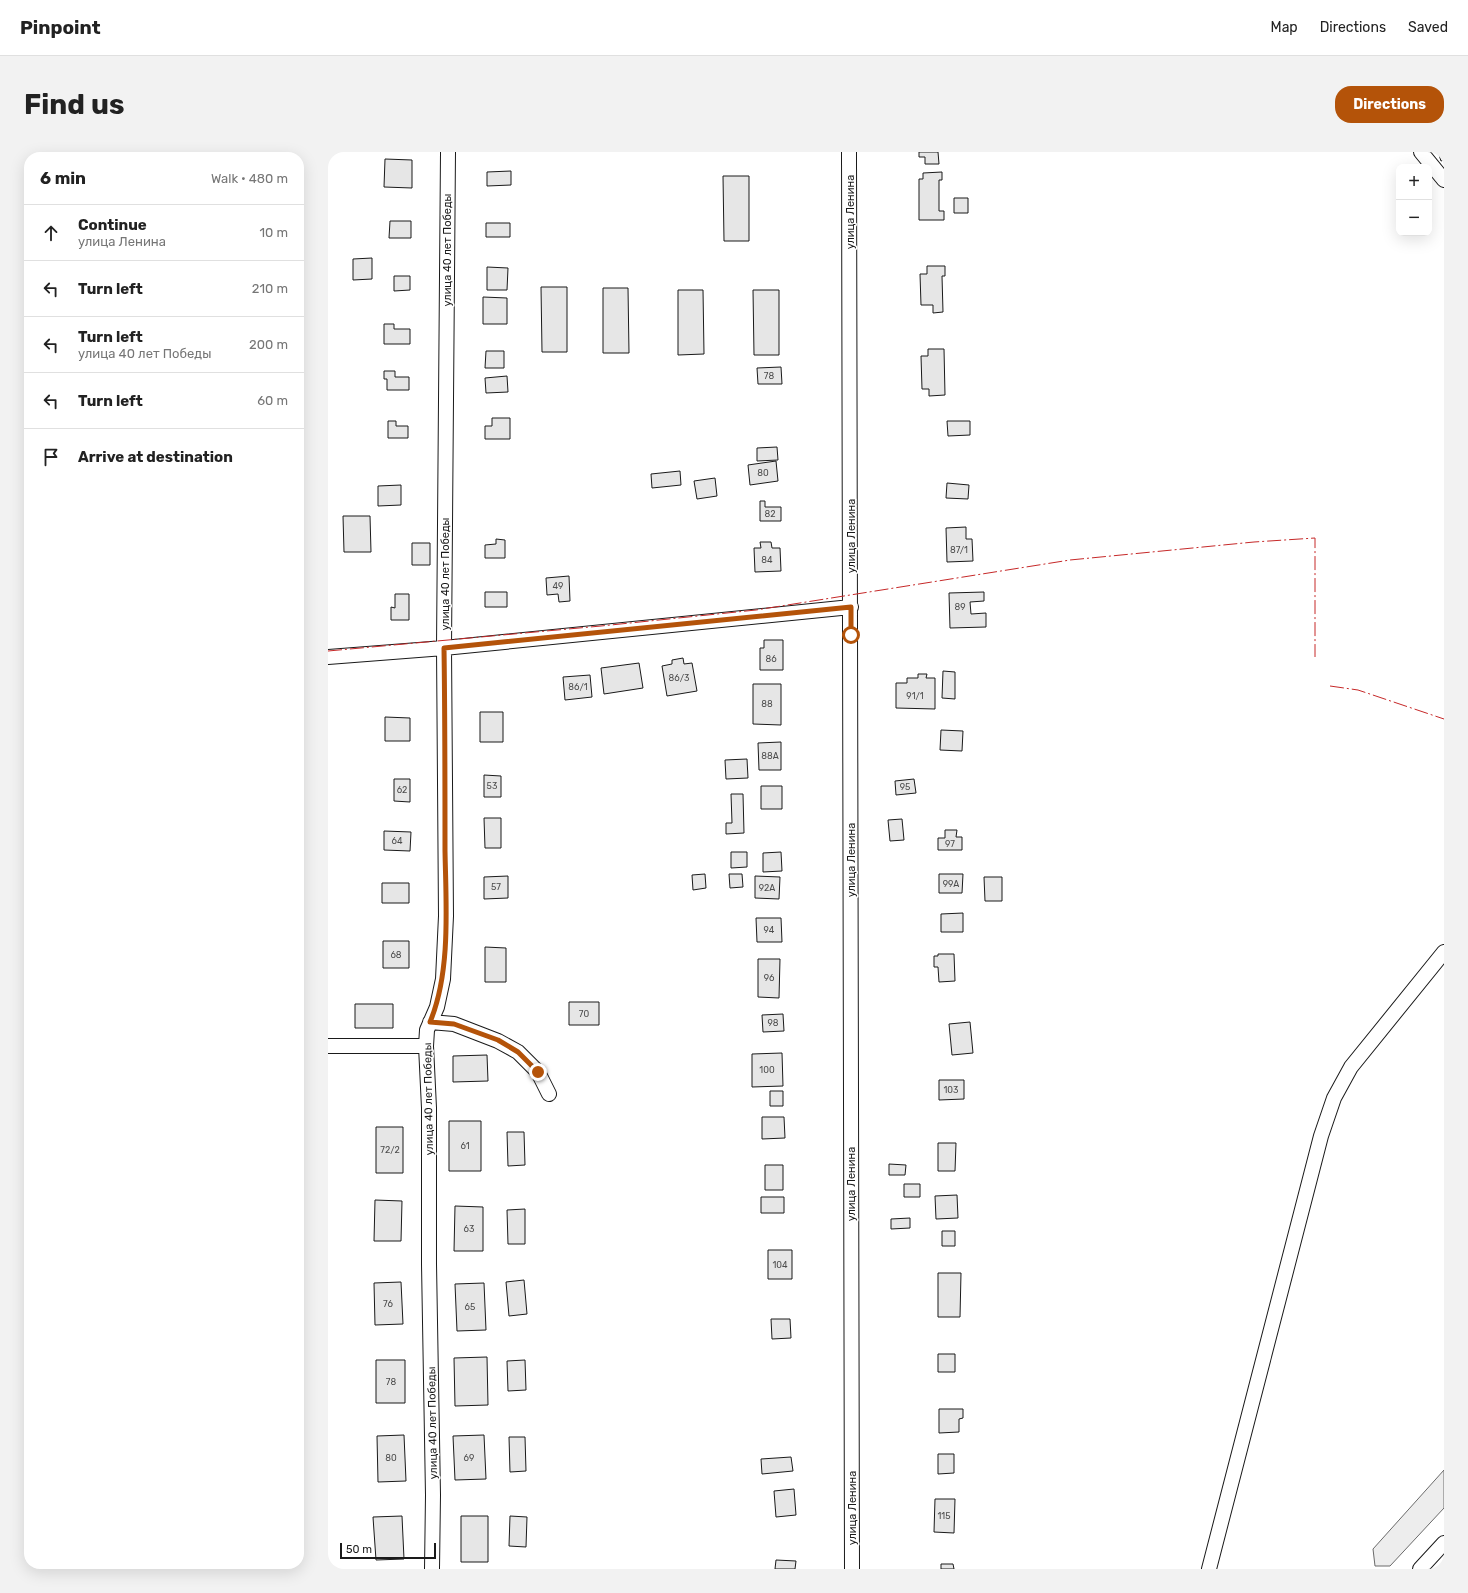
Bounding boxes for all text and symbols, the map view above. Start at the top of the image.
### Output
text: Pinpoint [20,16,101,39]
text: Map [1271,19,1298,36]
text: Directions [1320,19,1386,36]
text: Saved [1408,19,1448,36]
button: Directions [1335,86,1444,123]
text: Find us [24,88,124,121]
map controls [1396,164,1432,236]
button: + [1396,164,1432,200]
text: 6 min [40,168,86,188]
text: Walk · 480 m [211,171,288,186]
street label: улица Ленина [844,175,857,249]
street label: улица 40 лет Победы [441,194,454,306]
button: − [1396,200,1432,236]
text: Continue [78,216,147,234]
icon: ahead [40,222,62,244]
text: 10 m [259,225,288,240]
text: улица Ленина [78,234,166,249]
icon: left [40,278,62,300]
text: Turn left [78,280,143,298]
text: 210 m [252,281,288,296]
text: Turn left [78,328,143,346]
icon: left [40,334,62,356]
text: 200 m [249,337,288,352]
text: улица 40 лет Победы [78,346,211,361]
house number: 78 [764,371,774,381]
icon: left [40,390,62,412]
text: Turn left [78,392,143,410]
text: 60 m [257,393,288,408]
icon: arrive [40,446,62,468]
text: Arrive at destination [78,448,233,466]
house number: 80 [757,468,769,478]
street label: улица Ленина [845,499,858,573]
house number: 82 [764,509,776,519]
street label: улица 40 лет Победы [439,518,452,630]
house number: 87/1 [950,545,968,555]
house number: 84 [761,555,773,565]
house number: 49 [553,581,563,591]
house number: 89 [954,602,966,612]
route start [842,626,860,644]
house number: 86 [765,654,777,664]
house number: 86/3 [669,673,689,683]
house number: 86/1 [568,682,588,692]
house number: 91/1 [906,691,924,701]
house number: 88 [761,699,773,709]
house number: 88А [761,751,779,761]
house number: 53 [487,781,497,791]
house number: 95 [900,782,910,792]
house number: 62 [397,785,407,795]
street label: улица Ленина [845,823,858,897]
house number: 64 [391,836,403,846]
house number: 97 [945,839,955,849]
house number: 99А [943,879,959,889]
house number: 57 [491,882,501,892]
house number: 92А [759,883,775,893]
house number: 94 [764,925,775,935]
house number: 68 [390,950,402,960]
house number: 96 [764,973,775,983]
house number: 70 [579,1009,589,1019]
house number: 98 [767,1018,779,1028]
street label: улица 40 лет Победы [421,1042,436,1156]
route end [529,1063,547,1081]
house number: 100 [759,1065,775,1075]
house number: 103 [944,1085,958,1095]
house number: 61 [460,1141,470,1151]
house number: 72/2 [380,1145,400,1155]
street label: улица Ленина [845,1147,858,1221]
house number: 63 [464,1224,474,1234]
house number: 104 [772,1260,788,1270]
house number: 76 [383,1299,393,1309]
house number: 65 [465,1302,475,1312]
street label: улица 40 лет Победы [425,1366,440,1480]
house number: 78 [386,1377,396,1387]
house number: 80 [385,1453,397,1463]
house number: 69 [464,1453,474,1463]
street label: улица Ленина [846,1471,859,1545]
house number: 115 [937,1511,951,1521]
scale bar [340,1541,436,1560]
text: 50 m [346,1543,372,1556]

